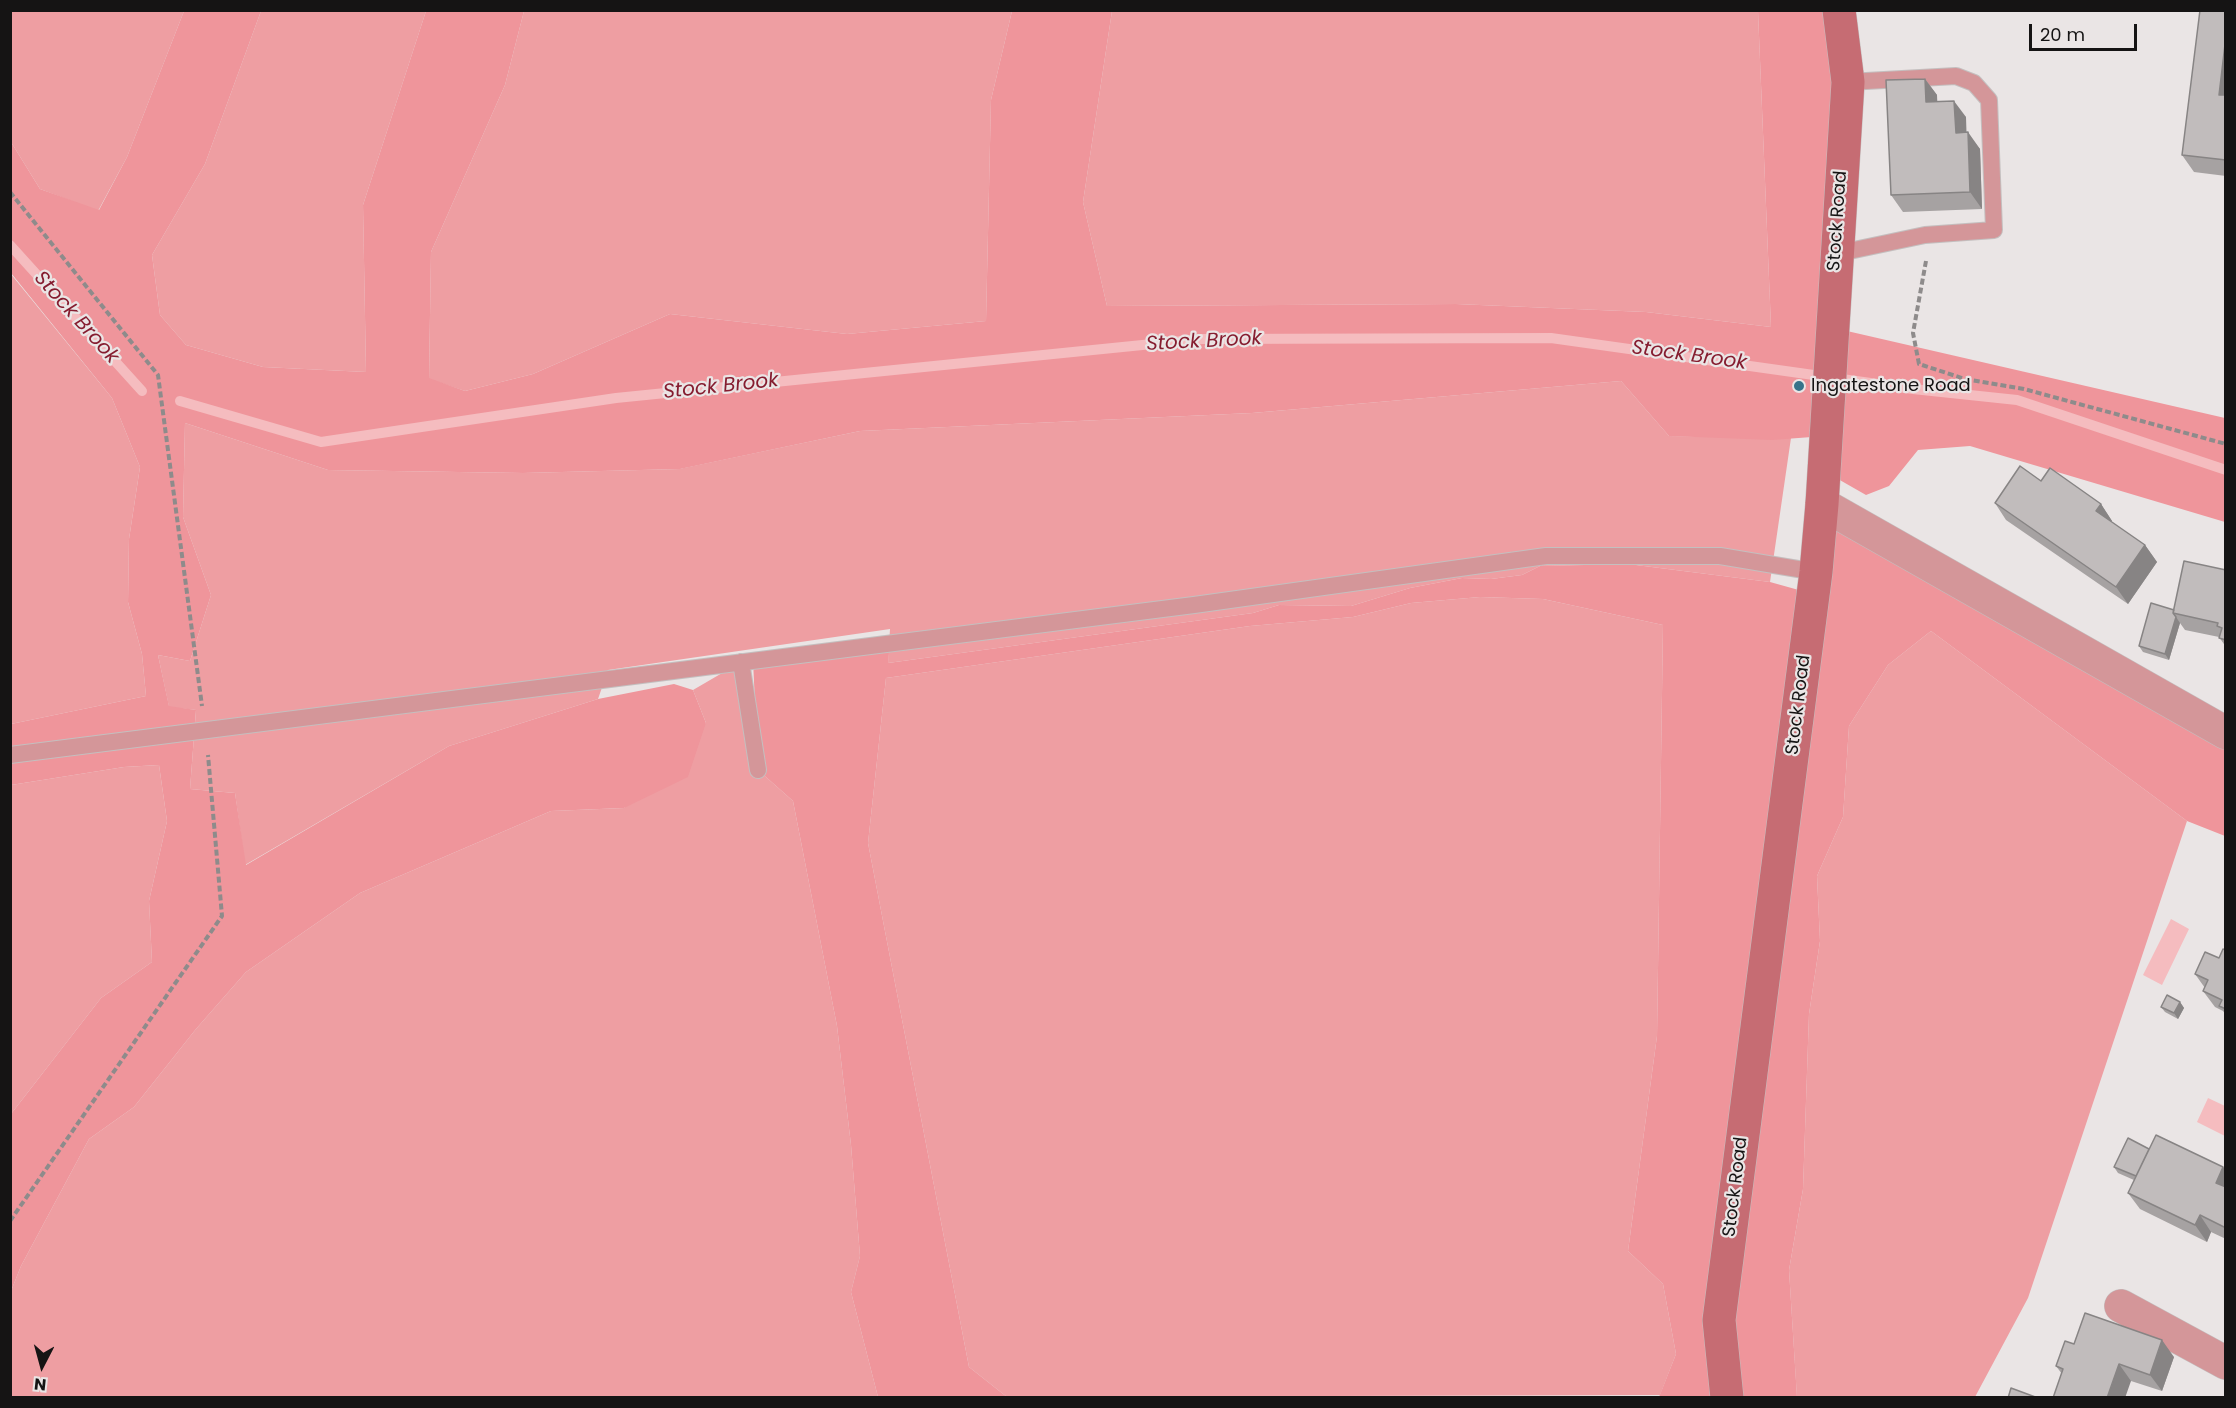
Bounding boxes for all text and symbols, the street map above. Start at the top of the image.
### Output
scale bar [2032,12,2140,50]
text: 20 m [2040,22,2085,47]
street label: Stock Road [1824,170,1852,272]
water label: Stock Brook [28,267,124,369]
water label: Stock Brook [1146,327,1262,357]
water label: Stock Brook [1630,336,1748,376]
water label: Stock Brook [662,369,780,405]
place label: Ingatestone Road [1811,375,1971,397]
marker: Ingatestone Road [1792,379,1806,393]
street label: Stock Road [1782,654,1816,756]
street label: Stock Road [1719,1136,1753,1238]
north arrow [12,1336,72,1396]
text: N [33,1372,47,1396]

